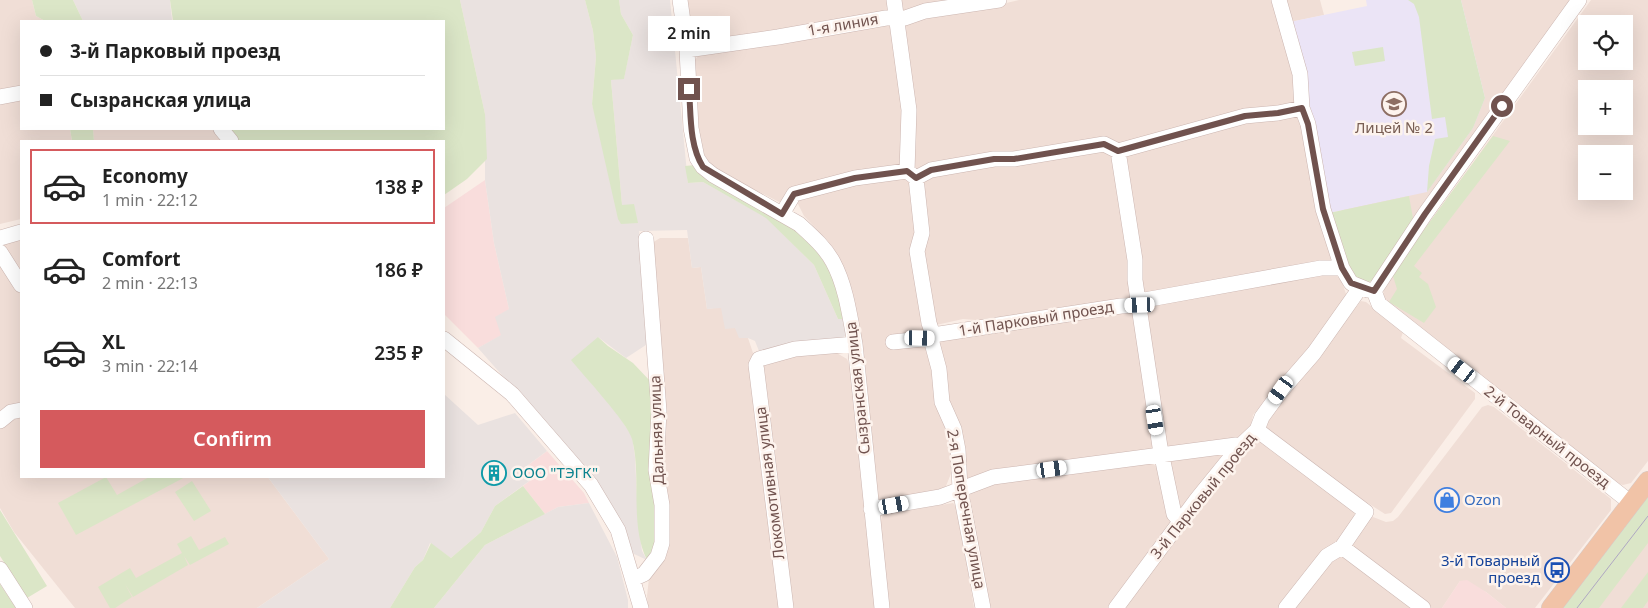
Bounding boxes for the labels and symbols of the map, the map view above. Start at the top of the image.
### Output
street label: 1-я линия [806,8,880,40]
callout: 2 min [648,17,730,52]
route end [678,78,700,100]
school or university icon: Лицей № 2 [1381,91,1407,117]
route start [1491,95,1513,117]
place label: Лицей № 2 [1355,117,1433,137]
street label: 1-й Парковый проезд [957,296,1115,340]
car [1124,297,1155,313]
street label: Сызранская улица [840,321,874,456]
car [904,330,935,346]
car [1445,355,1478,385]
car [1266,373,1295,407]
street label: Дальняя улица [644,375,668,485]
street label: 2-й Товарный проезд [1480,381,1615,492]
car [1145,404,1164,436]
street label: Локомотивная улица [750,406,788,561]
street label: 2-я Поперечная улица [943,427,991,590]
street label: 3-й Парковый проезд [1145,428,1259,562]
car [1036,459,1067,479]
building icon: ООО "ТЭГК" [481,460,507,486]
place label: ООО "ТЭГК" [512,462,598,482]
shop icon: Ozon [1434,487,1460,513]
place label: Ozon [1464,489,1501,509]
car [877,495,910,515]
place label: 3-й Товарный проезд [1441,550,1540,587]
bus stop icon: 3-й Товарный проезд [1544,557,1570,583]

